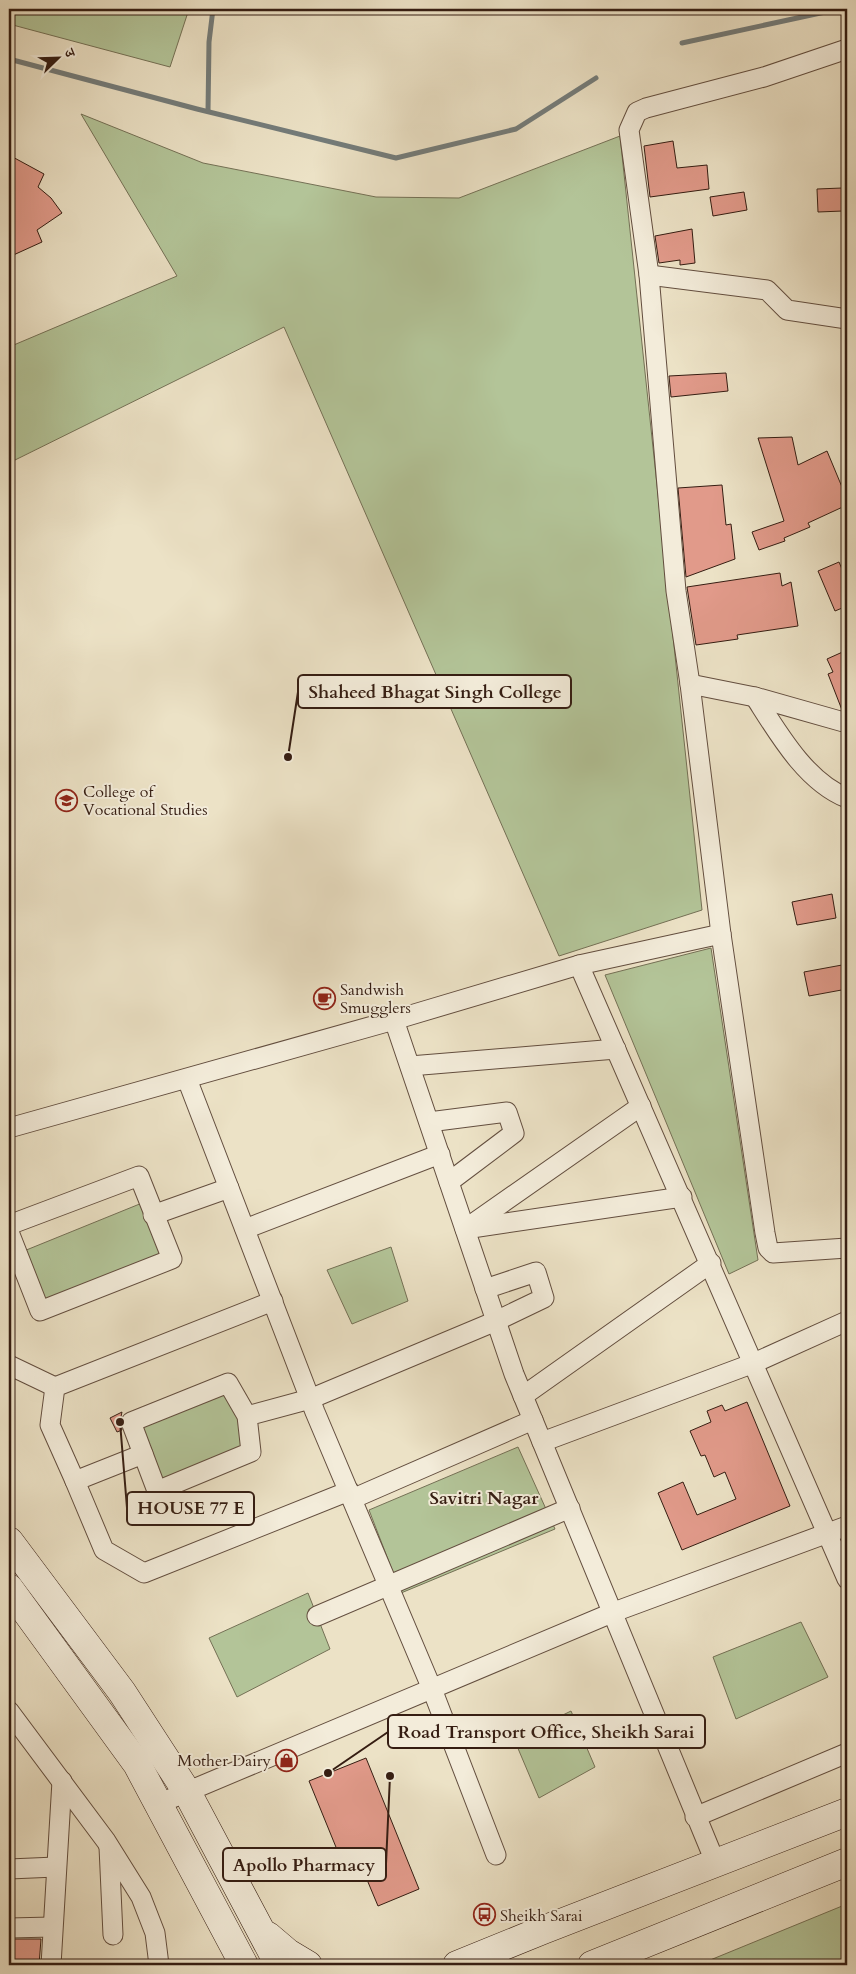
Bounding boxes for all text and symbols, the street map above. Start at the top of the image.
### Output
north arrow [32,32,82,82]
text: उ [59,45,80,61]
callout: Shaheed Bhagat Singh College [298,675,571,708]
text: Shaheed Bhagat Singh College [308,680,562,705]
place label: College of Vocational Studies [83,781,208,821]
school or university icon: College of Vocational Studies [55,788,79,812]
place label: Sandwish Smugglers [340,979,411,1019]
cafe icon: Sandwish Smugglers [312,986,336,1010]
district label: Savitri Nagar [429,1486,539,1511]
callout: HOUSE 77 E [127,1492,254,1525]
text: HOUSE 77 E [137,1496,245,1521]
callout: Road Transport Office, Sheikh Sarai [388,1715,705,1748]
text: Road Transport Office, Sheikh Sarai [398,1720,695,1745]
shop icon: Mother Dairy [275,1748,299,1772]
place label: Mother Dairy [177,1750,272,1772]
callout: Apollo Pharmacy [223,1848,386,1881]
text: Apollo Pharmacy [233,1853,376,1878]
bus stop icon: Sheikh Sarai [472,1903,496,1927]
place label: Sheikh Sarai [500,1905,583,1927]

